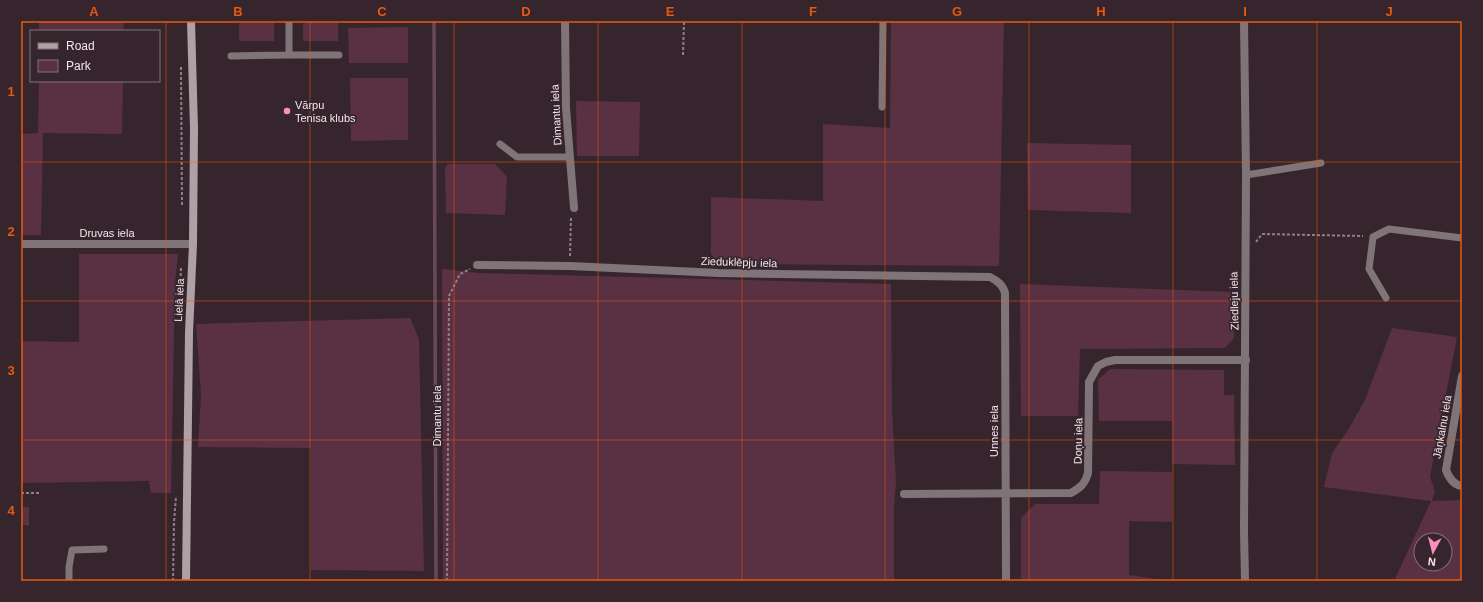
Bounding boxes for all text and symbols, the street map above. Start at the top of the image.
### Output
text: A [89,4,99,19]
text: B [233,4,243,19]
text: C [377,4,387,19]
text: D [521,4,531,19]
text: E [666,4,675,19]
text: F [809,4,817,19]
text: G [952,4,962,19]
text: H [1096,4,1106,19]
text: I [1243,4,1247,19]
text: J [1385,4,1393,19]
legend [30,30,160,82]
text: Road [66,39,95,53]
text: Park [66,59,92,73]
street label: Dimantu iela [548,83,564,146]
text: 1 [7,84,15,99]
place label: Vārpu Tenisa klubs [295,99,356,124]
marker: Vārpu Tenisa klubs [282,106,292,116]
text: 2 [7,224,15,239]
street label: Druvas iela [79,227,135,239]
street label: Zieduklēpju iela [701,255,778,269]
street label: Ziedleju iela [1227,271,1241,330]
street label: Lielā iela [172,277,186,322]
text: 3 [7,363,15,378]
street label: Dimantu iela [431,385,443,447]
street label: Jāņkalnu iela [1431,393,1454,460]
street label: Unnes iela [988,404,1000,457]
street label: Doņu iela [1072,417,1084,464]
text: 4 [7,503,15,518]
north arrow [1413,532,1453,572]
text: N [1427,555,1436,568]

